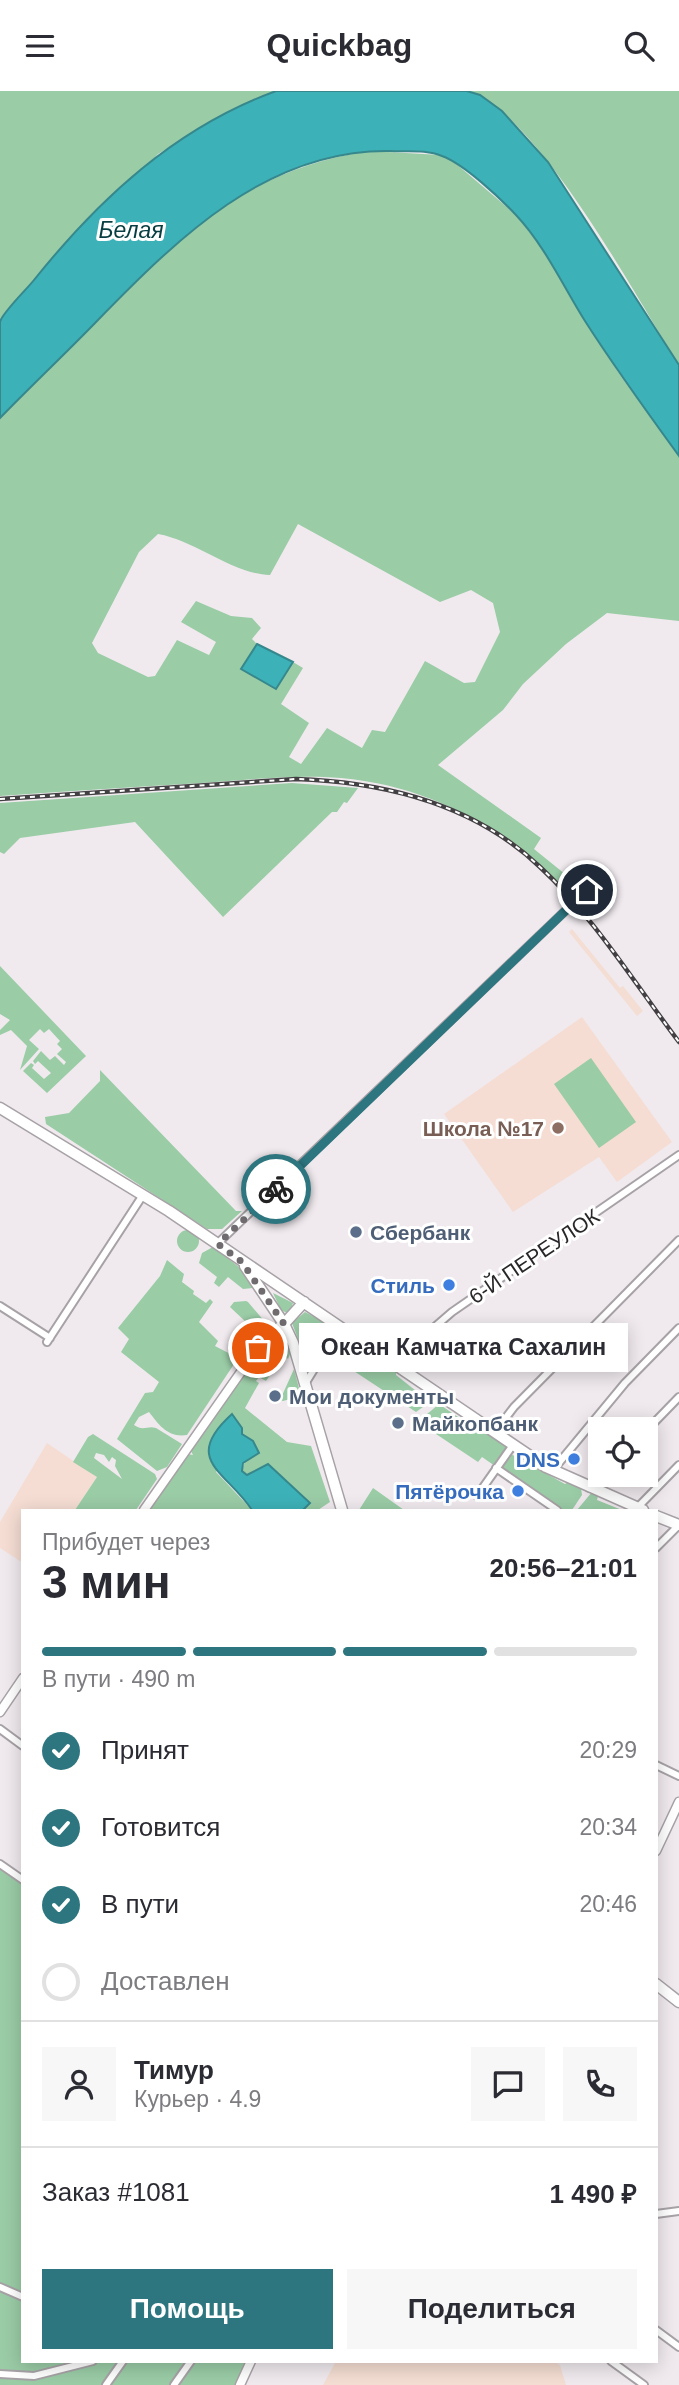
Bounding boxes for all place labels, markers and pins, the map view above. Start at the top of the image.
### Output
pin [557,860,617,920]
place label: Школа №17 [423,1117,544,1140]
marker: Школа №17 [550,1120,566,1136]
place label: Сбербанк [370,1221,471,1244]
marker: Сбербанк [348,1224,364,1240]
place label: Стиль [370,1274,435,1297]
marker: Стиль [441,1277,457,1293]
pin [228,1318,288,1378]
callout: Океан Камчатка Сахалин [300,1323,629,1373]
place label: Мои документы [289,1385,454,1408]
marker: Мои документы [267,1388,283,1404]
place label: Майкопбанк [412,1412,538,1435]
marker: Майкопбанк [390,1415,406,1431]
place label: DNS [516,1448,560,1471]
marker: DNS [566,1451,582,1467]
place label: Пятёрочка [395,1480,504,1503]
marker: Пятёрочка [510,1483,526,1499]

